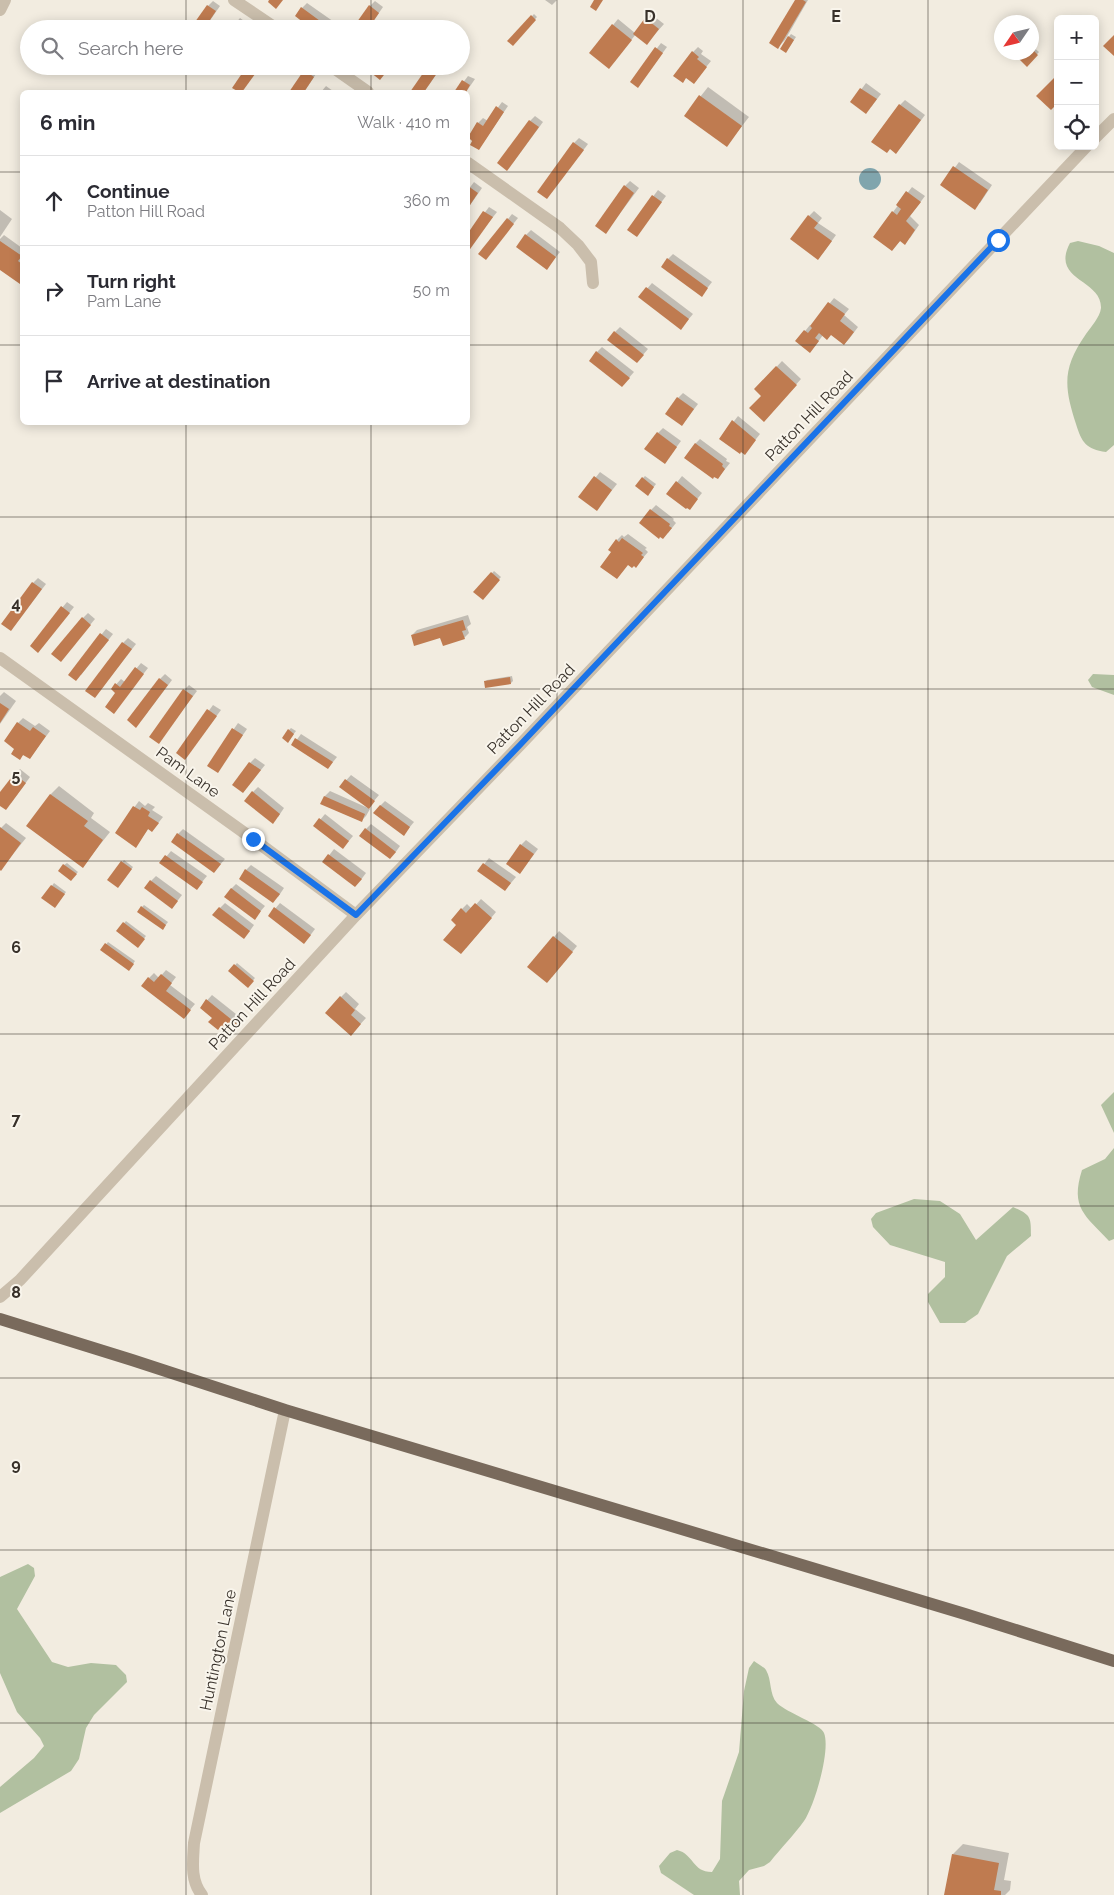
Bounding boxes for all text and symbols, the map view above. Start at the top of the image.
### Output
text: D [644,7,656,26]
text: E [831,7,841,26]
north arrow [994,15,1039,60]
map controls [1054,15,1099,150]
button: + [1054,15,1099,60]
search box [20,20,470,75]
icon: search [38,34,66,62]
text: Search here [78,37,184,59]
button: − [1054,60,1099,105]
button: locate [1054,105,1099,150]
text: 6 min [40,110,95,135]
text: Walk · 410 m [357,113,450,132]
text: Continue [87,180,170,202]
icon: ahead [40,187,68,215]
text: 360 m [403,191,450,210]
text: Patton Hill Road [87,202,205,221]
route start [987,229,1010,252]
text: Turn right [87,270,176,292]
icon: right [40,277,68,305]
text: 50 m [413,281,450,300]
text: Pam Lane [87,292,161,311]
icon: arrive [40,367,68,395]
street label: Patton Hill Road [761,367,857,465]
text: Arrive at destination [87,370,271,392]
text: 4 [11,594,21,613]
street label: Patton Hill Road [483,660,579,758]
street label: Pam Lane [152,743,224,801]
text: 5 [12,766,21,785]
route end [242,828,265,851]
text: 6 [11,938,21,957]
street label: Patton Hill Road [205,954,299,1054]
text: 7 [12,1110,21,1129]
text: 8 [11,1283,21,1302]
text: 9 [11,1455,21,1474]
street label: Huntington Lane [196,1588,240,1712]

